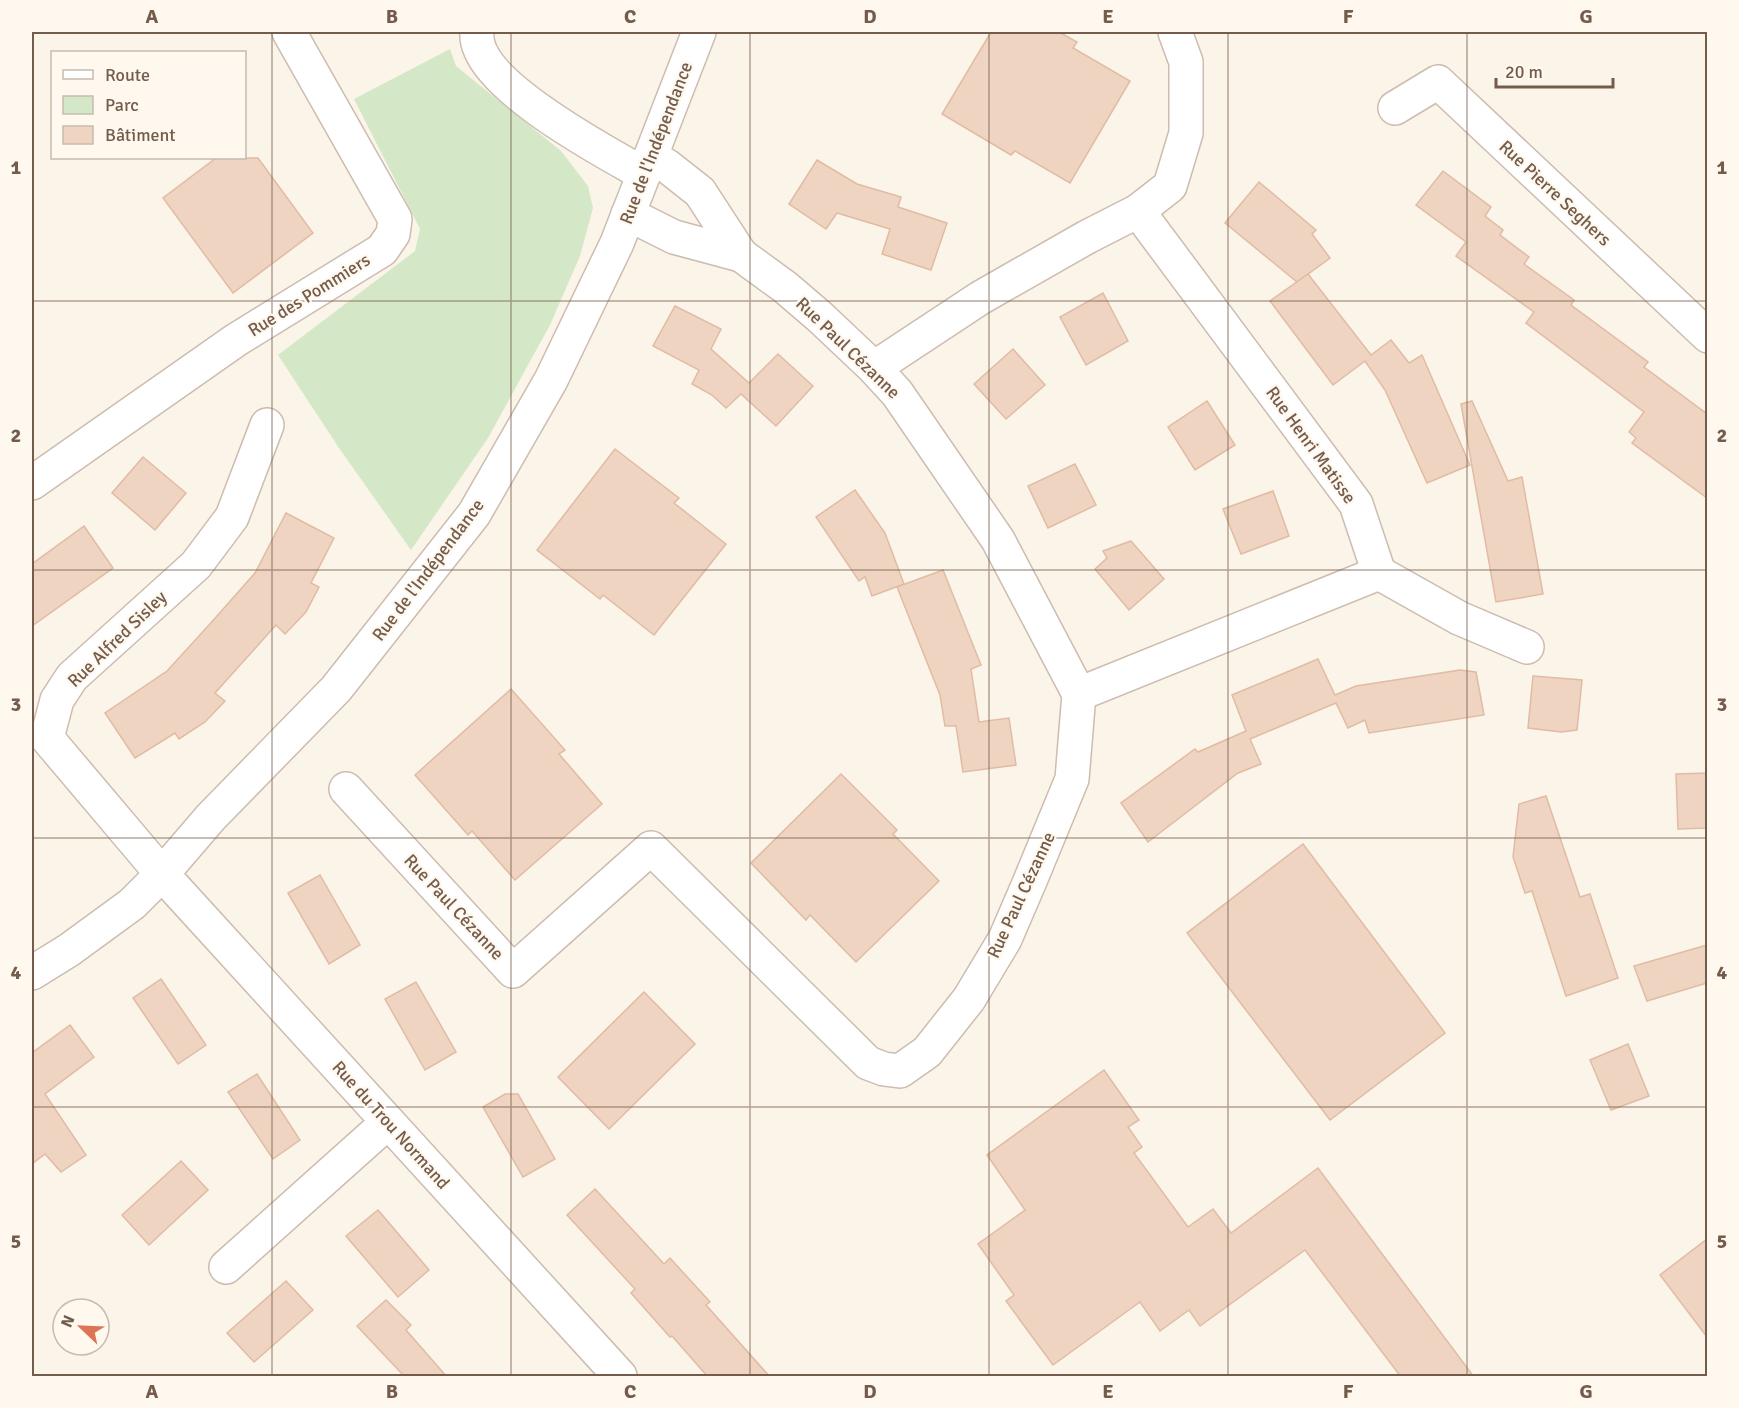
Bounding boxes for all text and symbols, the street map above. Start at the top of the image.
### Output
text: A [146,4,159,29]
text: B [386,4,398,29]
text: C [624,4,636,29]
text: D [863,4,877,29]
text: E [1102,4,1114,29]
text: F [1343,4,1354,29]
text: G [1579,4,1593,29]
legend [51,51,246,159]
scale bar [1496,51,1613,89]
street label: Rue de l'Indépendance [615,59,697,227]
text: 20 m [1505,61,1543,83]
text: Route [105,64,150,86]
text: Parc [105,94,139,116]
text: Bâtiment [105,124,176,146]
street label: Rue Pierre Seghers [1494,136,1616,251]
text: 1 [11,155,22,180]
text: 1 [1717,155,1728,180]
street label: Rue des Pommiers [244,249,374,341]
street label: Rue Paul Cézanne [791,293,905,403]
street label: Rue Henri Matisse [1261,382,1361,508]
text: 2 [11,423,21,448]
text: 2 [1717,423,1727,448]
street label: Rue de l'Indépendance [367,495,489,645]
street label: Rue Alfred Sisley [63,586,172,692]
text: 3 [11,692,21,717]
text: 3 [1717,692,1727,717]
street label: Rue Paul Cézanne [982,828,1060,962]
street label: Rue Paul Cézanne [399,849,509,965]
text: 4 [11,960,22,985]
text: 4 [1717,960,1728,985]
street label: Rue du Trou Normand [328,1056,454,1194]
text: 5 [11,1229,21,1254]
text: 5 [1717,1229,1727,1254]
north arrow [51,1297,111,1357]
text: N [57,1312,79,1331]
text: A [146,1379,159,1404]
text: B [386,1379,398,1404]
text: C [624,1379,636,1404]
text: D [863,1379,877,1404]
text: E [1102,1379,1114,1404]
text: F [1343,1379,1354,1404]
text: G [1579,1379,1593,1404]

